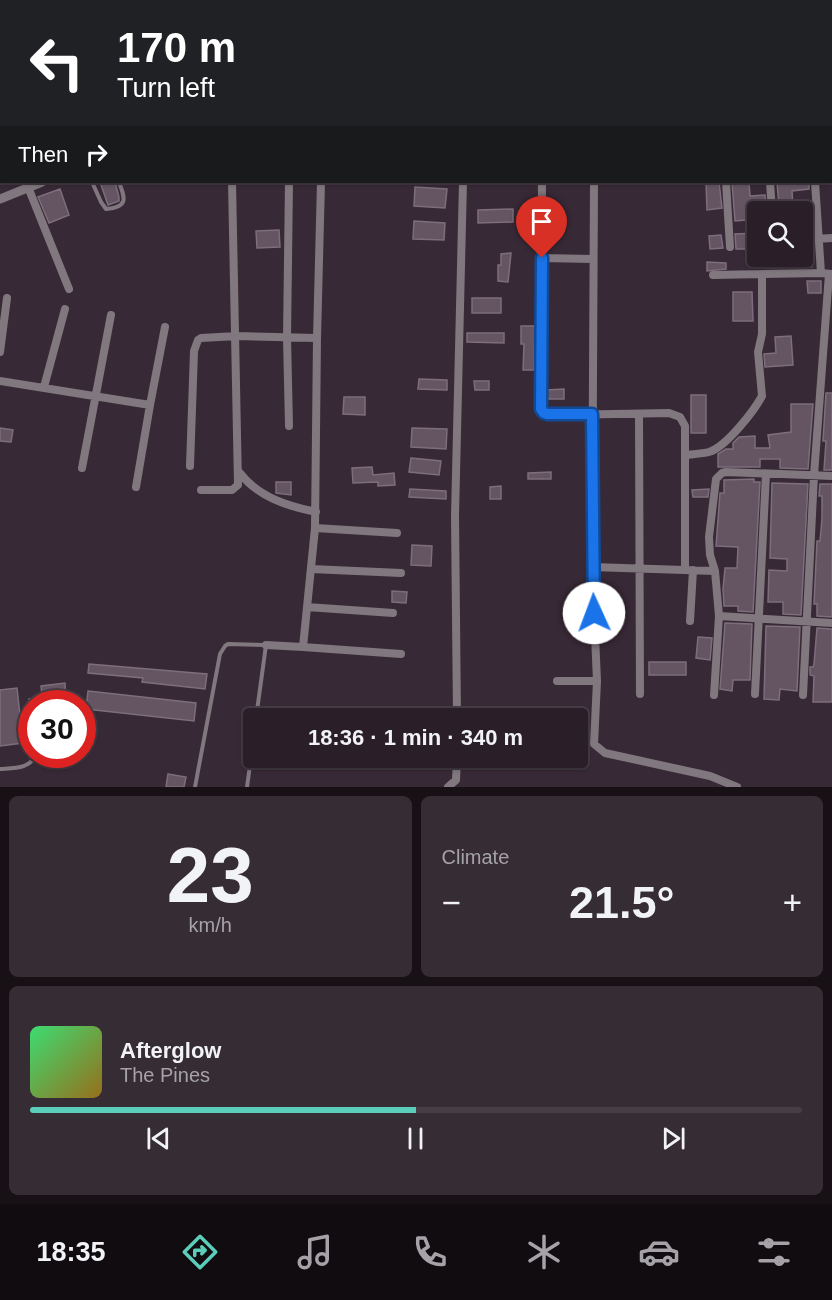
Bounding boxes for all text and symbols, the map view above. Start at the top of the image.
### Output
icon: left [18,24,96,102]
text: 170 m [117,24,236,71]
text: Turn left [117,73,215,103]
icon: right [80,138,113,171]
text: Then [18,142,68,167]
pin [516,196,567,258]
map controls [747,201,813,267]
button: search [747,201,813,267]
icon: arrive [525,205,558,238]
position arrow [562,581,626,645]
speed limit sign: 30 [18,690,96,768]
text: 18:36 · 1 min · 340 m [308,725,523,750]
text: 23 [167,831,254,919]
text: Climate [442,846,509,868]
text: 21.5° [569,877,675,928]
text: − [442,884,461,921]
text: + [783,884,802,921]
text: km/h [189,914,232,936]
text: Afterglow [120,1038,221,1063]
text: The Pines [120,1064,210,1086]
icon: previous [142,1122,175,1155]
icon: pause [399,1122,432,1155]
icon: next [657,1122,690,1155]
icon: directions [179,1231,221,1273]
icon: music [294,1231,336,1273]
icon: phone [409,1231,451,1273]
icon: climate [523,1231,565,1273]
icon: car [638,1231,680,1273]
icon: filters [753,1231,795,1273]
text: 18:35 [36,1237,106,1267]

